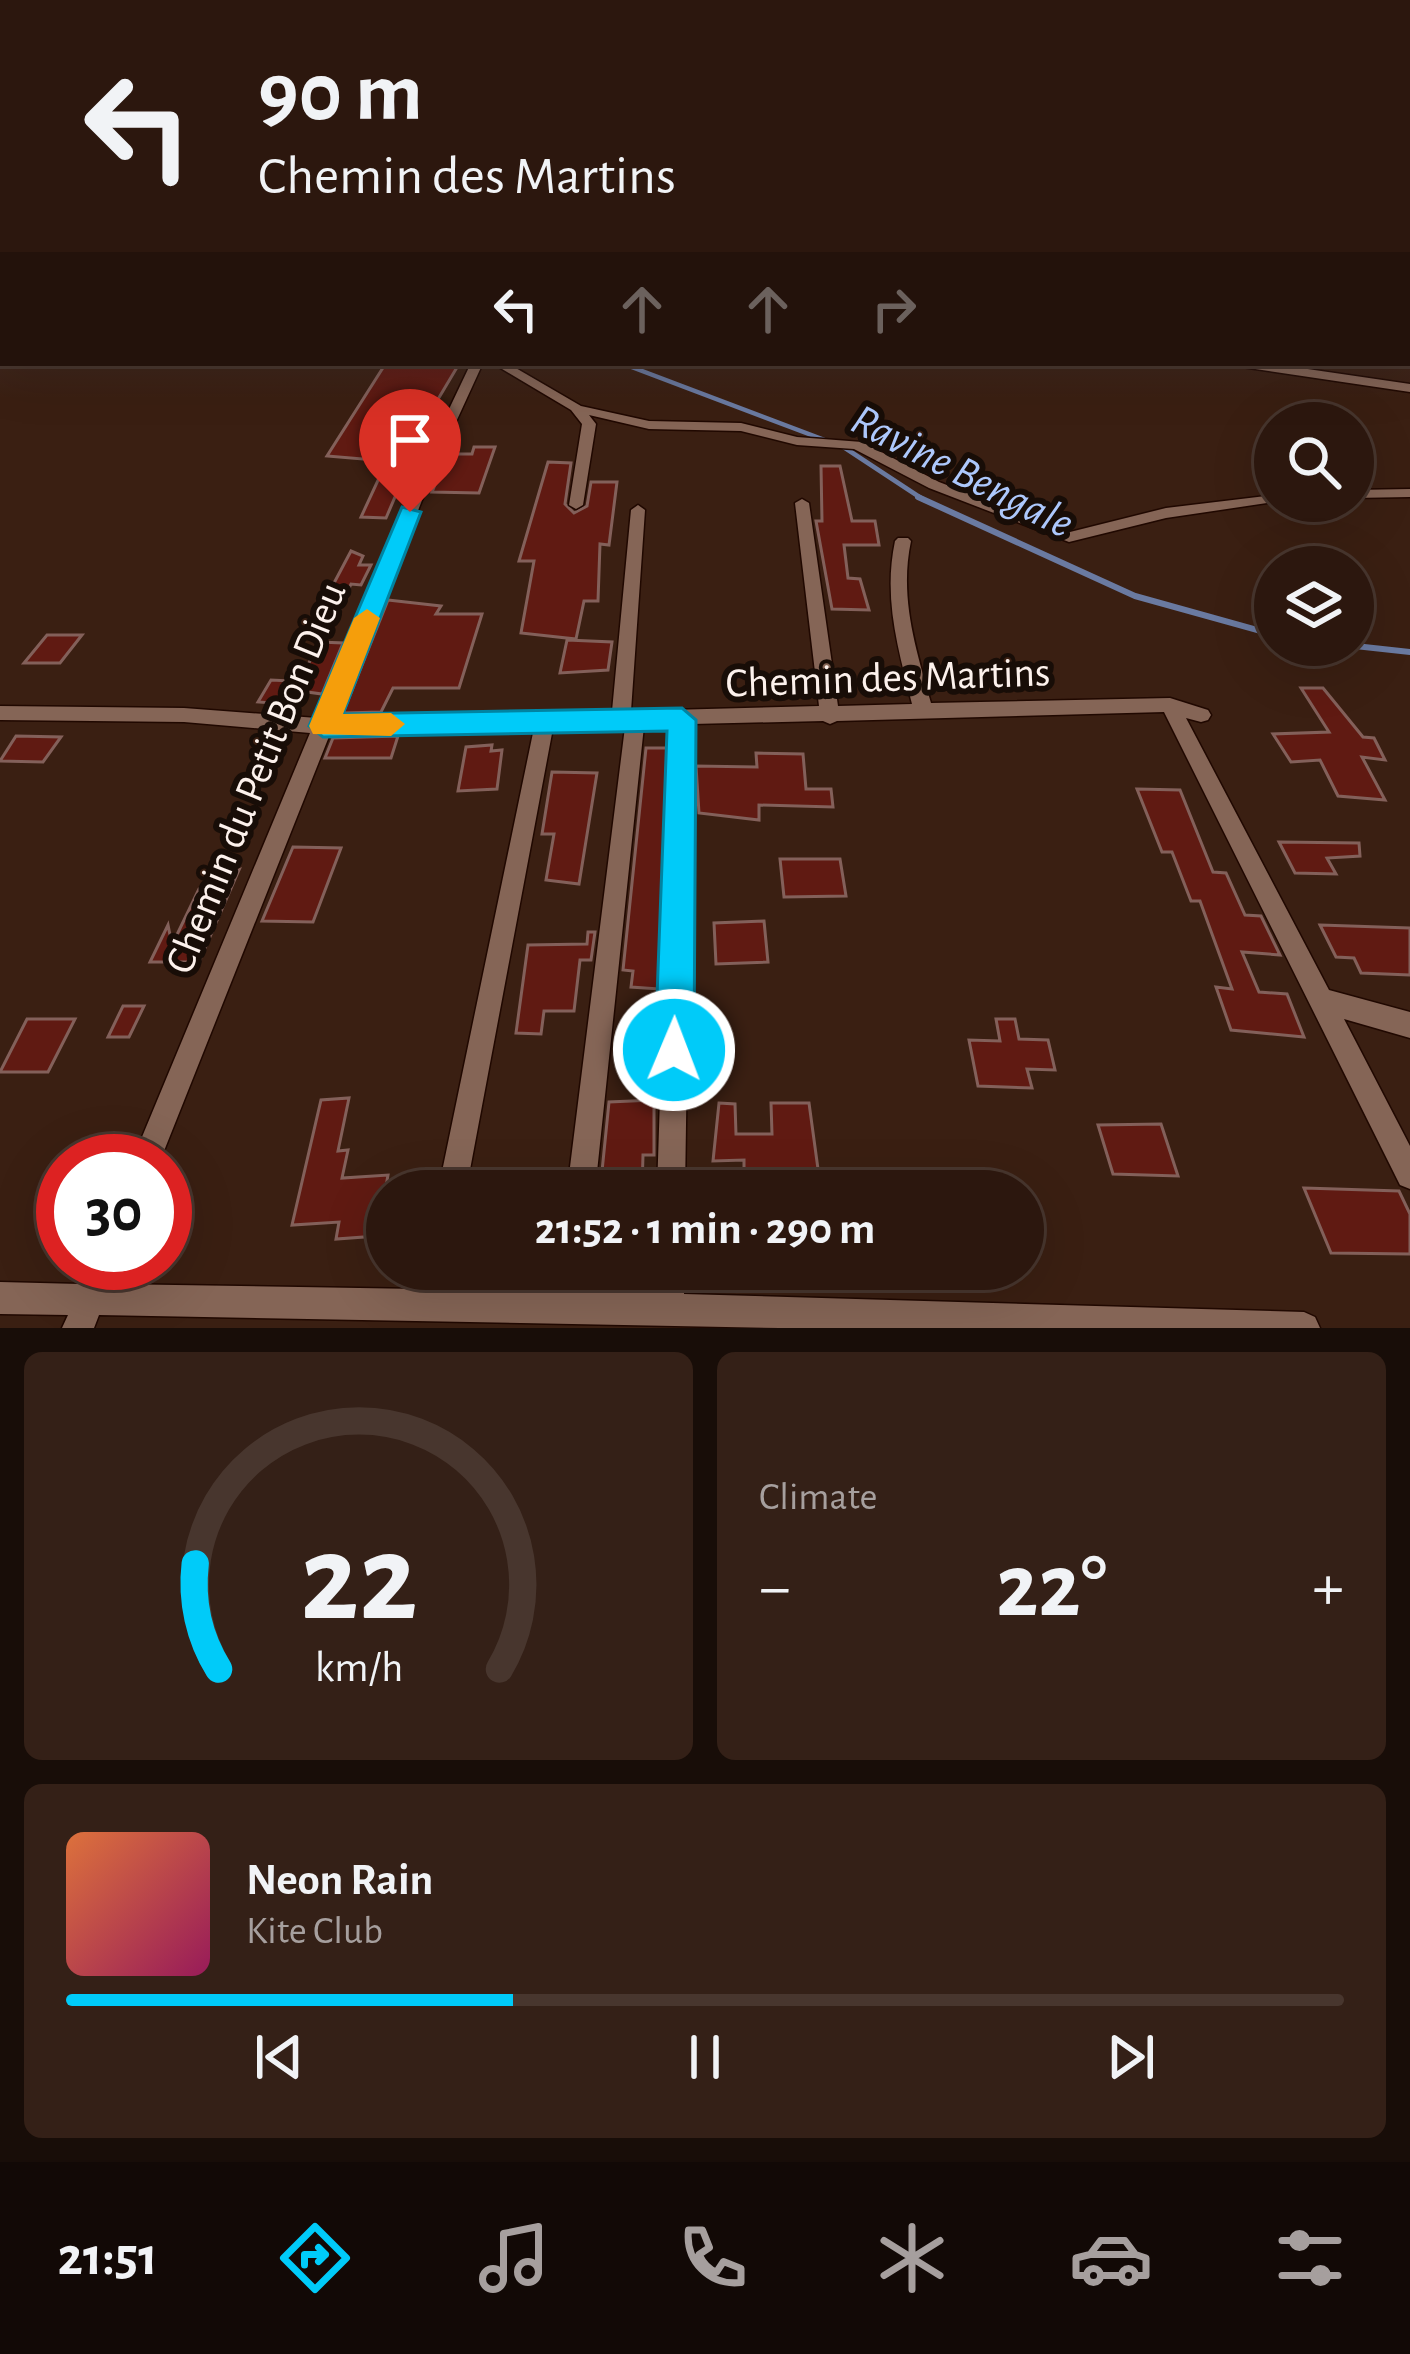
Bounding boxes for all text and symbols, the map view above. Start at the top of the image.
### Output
icon: left [60,48,216,204]
text: 90 m [258,52,423,136]
text: Chemin des Martins [258,150,676,204]
icon: left [483,276,549,342]
icon: ahead [609,276,675,342]
icon: ahead [735,276,801,342]
icon: right [861,276,927,342]
pin [359,389,461,512]
water label: Ravine Bengale [844,397,1080,547]
map controls [1254,402,1374,666]
button: search [1254,402,1374,522]
icon: arrive [377,407,443,473]
button: layers [1254,546,1374,666]
street label: Chemin du Petit Bon Dieu [158,576,354,980]
street label: Chemin des Martins [725,651,1051,705]
position arrow [611,987,737,1113]
speed limit sign: 30 [36,1134,192,1290]
text: 21:52 · 1 min · 290 m [535,1207,875,1252]
text: Climate [759,1478,877,1517]
text: 22 [300,1518,417,1643]
text: 22° [996,1543,1107,1633]
text: − [759,1555,791,1621]
text: + [1312,1555,1344,1621]
text: km/h [314,1647,403,1690]
text: Neon Rain [246,1858,433,1903]
text: Kite Club [246,1912,383,1951]
icon: previous [246,2024,312,2090]
icon: pause [672,2024,738,2090]
icon: next [1098,2024,1164,2090]
icon: directions [273,2216,357,2300]
icon: music [472,2216,556,2300]
icon: phone [671,2216,755,2300]
icon: climate [870,2216,954,2300]
icon: car [1069,2216,1153,2300]
icon: filters [1268,2216,1352,2300]
text: 21:51 [58,2231,158,2285]

